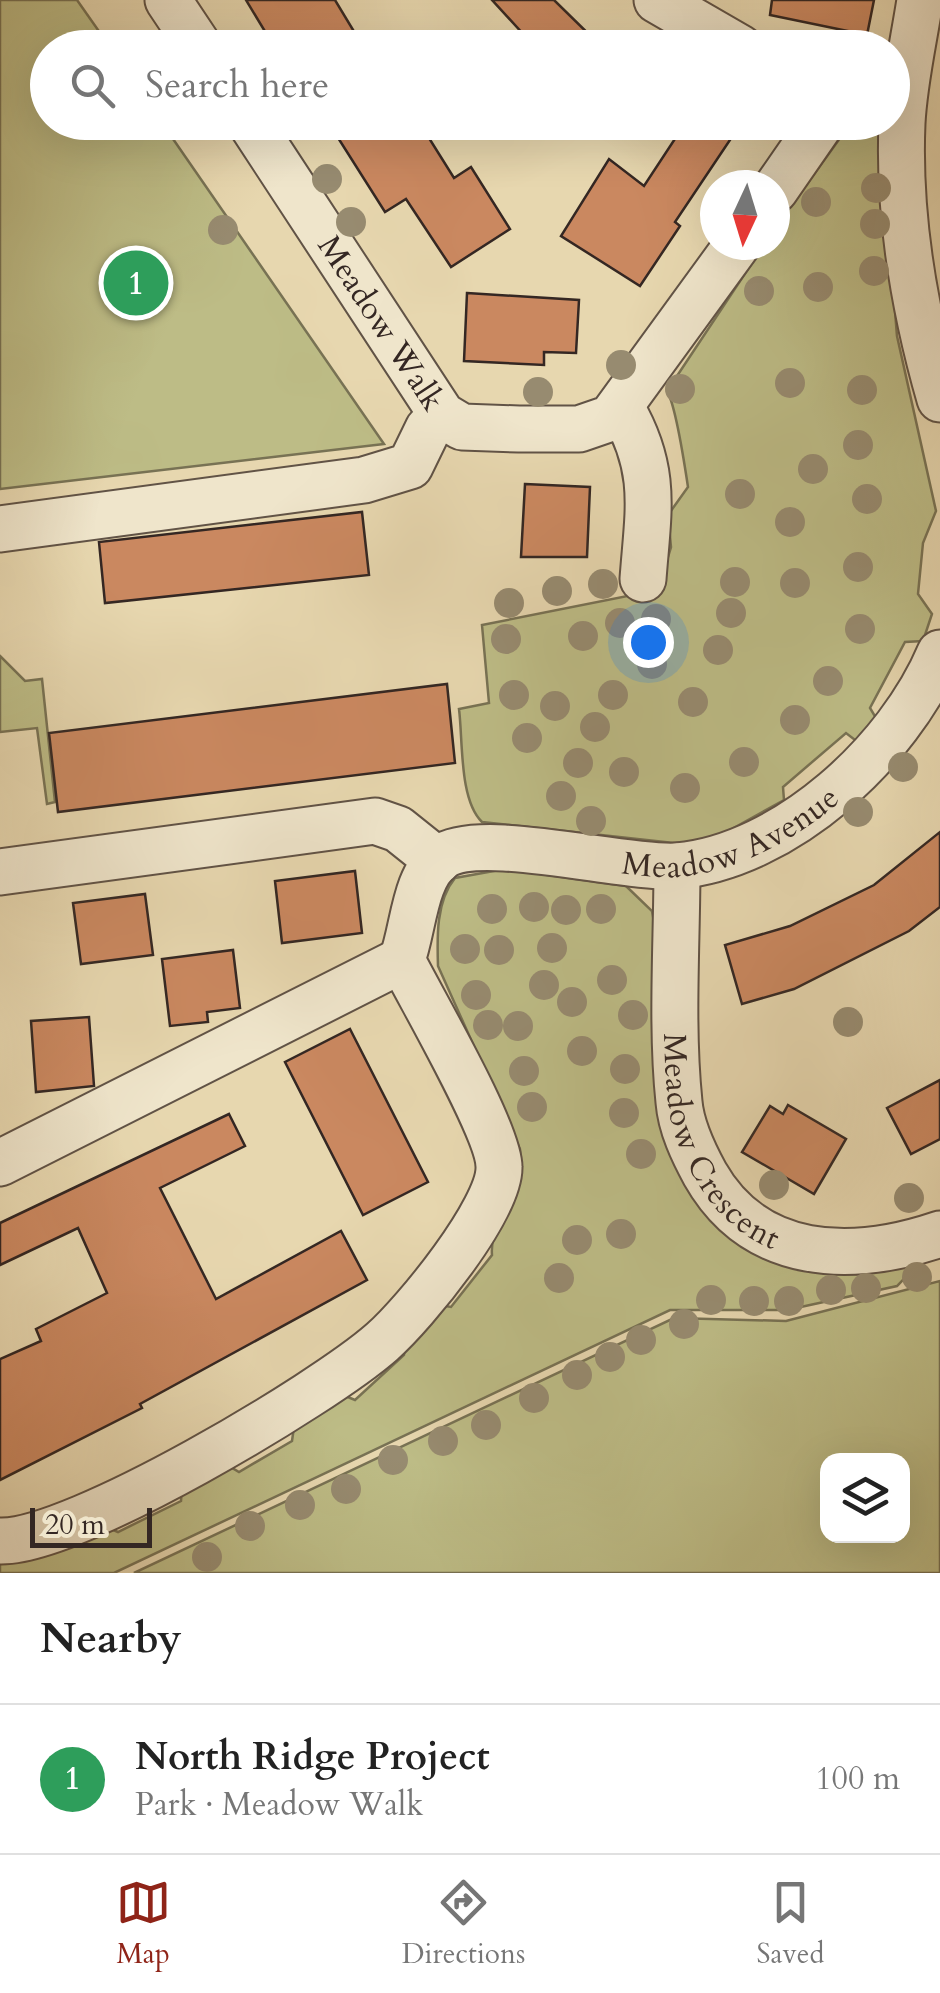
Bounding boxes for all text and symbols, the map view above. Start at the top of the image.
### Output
search box [30,30,910,140]
icon: search [65,58,120,113]
text: Search here [145,59,329,111]
north arrow [700,170,790,260]
street label: Meadow Walk [307,227,454,420]
pin: 1 [104,246,168,320]
your location [623,617,674,668]
street label: Meadow Avenue [620,776,848,889]
street label: Meadow Crescent [652,1032,786,1261]
map controls [820,1453,910,1543]
button: layers [820,1453,910,1543]
scale bar [30,1503,152,1548]
text: 20 m [45,1506,105,1544]
text: Nearby [40,1610,182,1667]
text: North Ridge Project [135,1731,490,1783]
text: 1 [64,1757,81,1801]
text: 100 m [815,1757,900,1801]
text: Park · Meadow Walk [135,1783,423,1827]
tab: Map [116,1875,171,1973]
tab: Directions [402,1875,525,1973]
tab: Saved [756,1875,824,1973]

